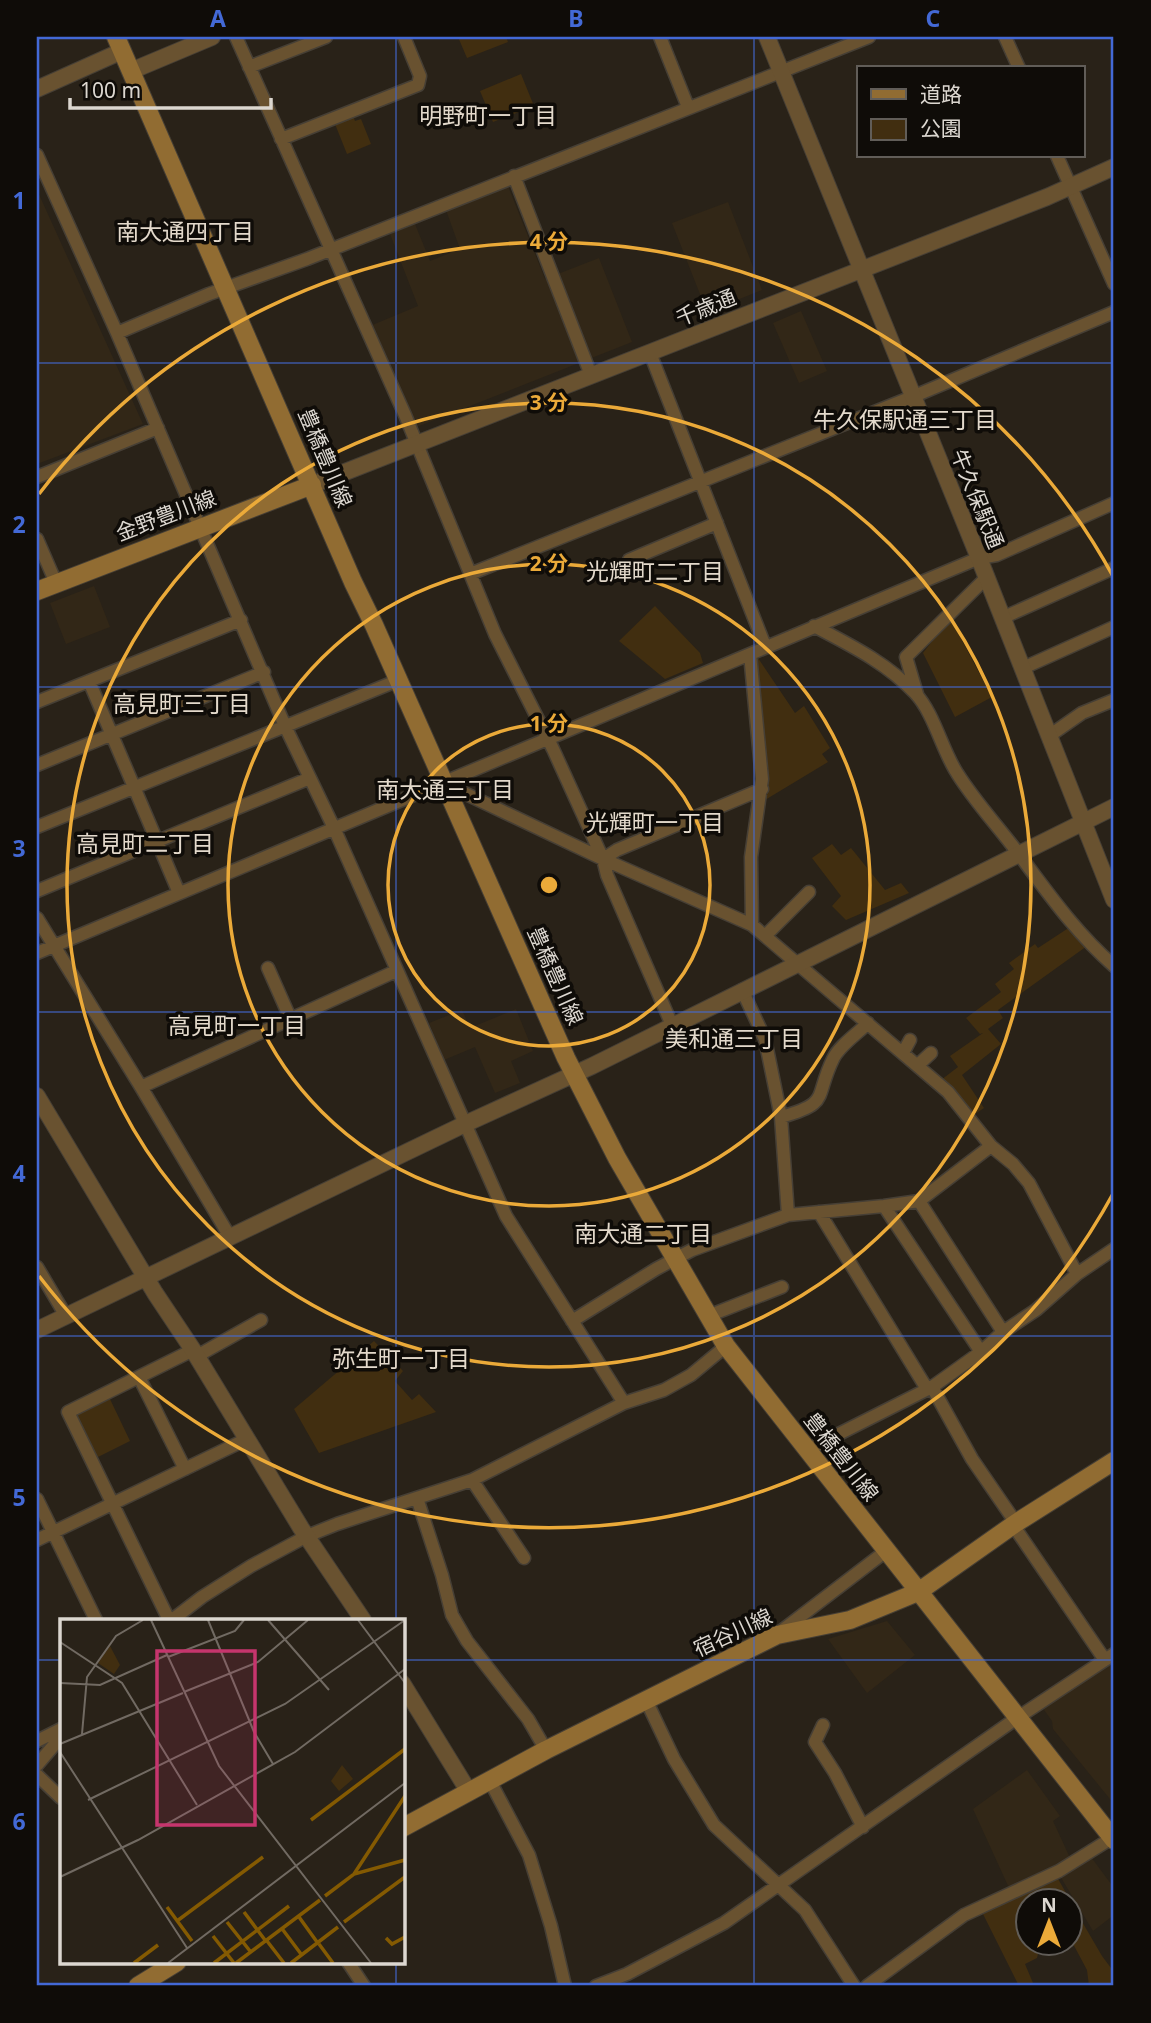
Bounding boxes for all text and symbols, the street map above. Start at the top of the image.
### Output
text: A [210,2,226,34]
text: B [568,2,584,34]
text: C [926,2,941,34]
scale bar [70,66,271,110]
legend [857,66,1084,158]
text: 100 m [80,76,141,104]
text: 道路 [920,80,962,108]
district label: 明野町一丁目 [419,99,557,131]
text: 公園 [920,114,962,142]
text: 1 [12,184,26,216]
district label: 南大通四丁目 [116,215,254,247]
text: 4 分 [530,227,568,255]
street label: 千歳通 [671,282,740,332]
text: 3 分 [530,388,568,416]
district label: 牛久保駅通三丁目 [813,403,997,435]
street label: 豊橋豊川線 [293,404,359,511]
street label: 牛久保駅通 [945,445,1011,553]
street label: 金野豊川線 [112,483,220,547]
text: 2 [12,508,26,540]
text: 2 分 [530,549,568,577]
district label: 光輝町二丁目 [586,555,724,587]
district label: 高見町三丁目 [113,687,251,719]
text: 1 分 [530,709,568,737]
district label: 南大通三丁目 [376,773,514,805]
district label: 光輝町一丁目 [586,806,724,838]
district label: 高見町二丁目 [76,827,214,859]
text: 3 [12,832,26,864]
centre of rings [537,873,561,897]
street label: 豊橋豊川線 [522,922,590,1029]
district label: 高見町一丁目 [168,1009,306,1041]
district label: 美和通三丁目 [665,1022,803,1054]
text: 4 [12,1157,26,1189]
district label: 南大通二丁目 [574,1217,712,1249]
district label: 弥生町一丁目 [332,1342,470,1374]
street label: 豊橋豊川線 [798,1406,885,1506]
text: 5 [12,1481,26,1513]
street label: 宿谷川線 [689,1602,777,1663]
inset map [60,1619,404,1964]
text: 6 [12,1805,26,1837]
north arrow [1014,1886,1084,1956]
text: N [1041,1892,1057,1918]

